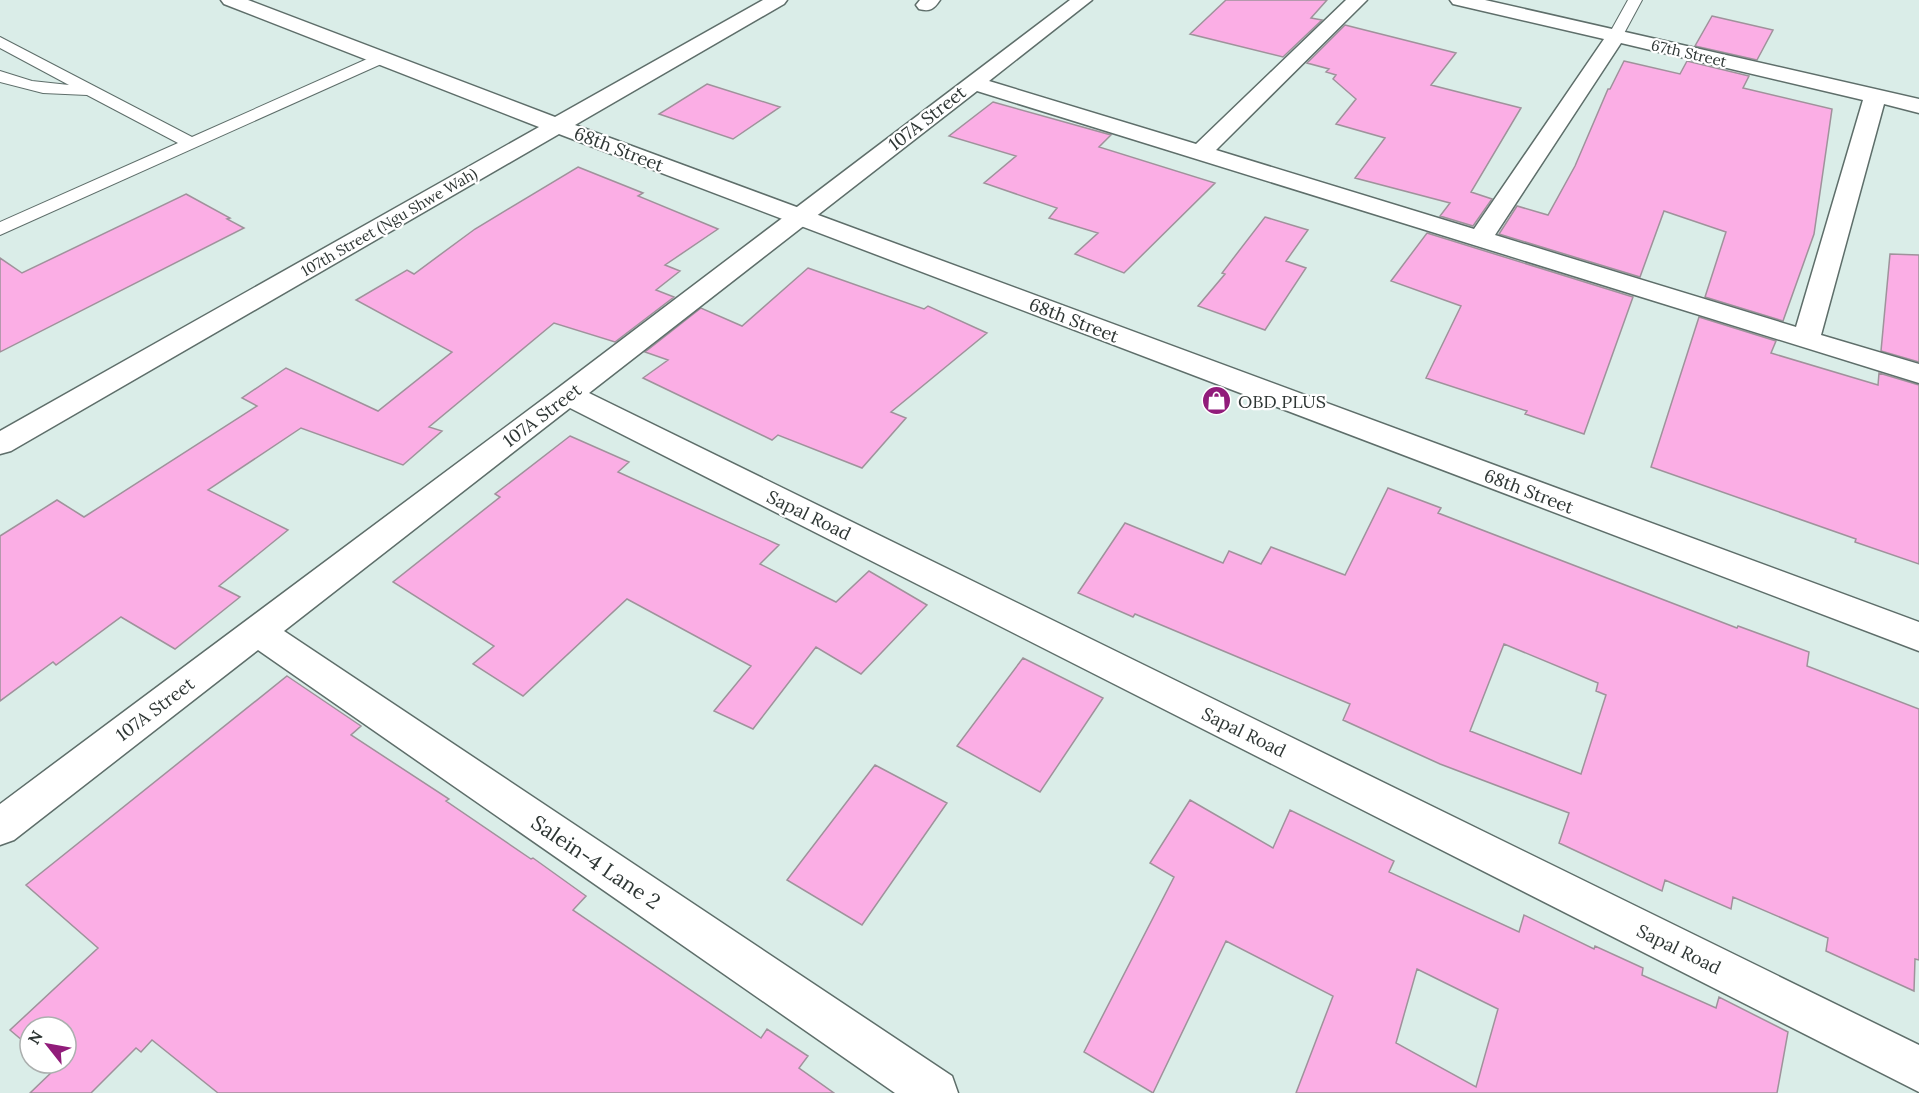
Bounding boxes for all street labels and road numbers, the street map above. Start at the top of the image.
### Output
street label: 67th Street [1649,35,1729,71]
street label: 107A Street [884,81,970,155]
street label: 68th Street [571,121,667,177]
street label: 107th Street (Ngu Shwe Wah) [298,163,481,281]
street label: 68th Street [1026,292,1122,348]
street label: 107A Street [498,378,586,452]
street label: 68th Street [1481,463,1577,519]
street label: Sapal Road [763,485,855,545]
street label: 107A Street [111,672,199,746]
street label: Sapal Road [1198,702,1290,762]
street label: Salein-4 Lane 2 [526,809,666,915]
street label: Sapal Road [1633,919,1725,979]

